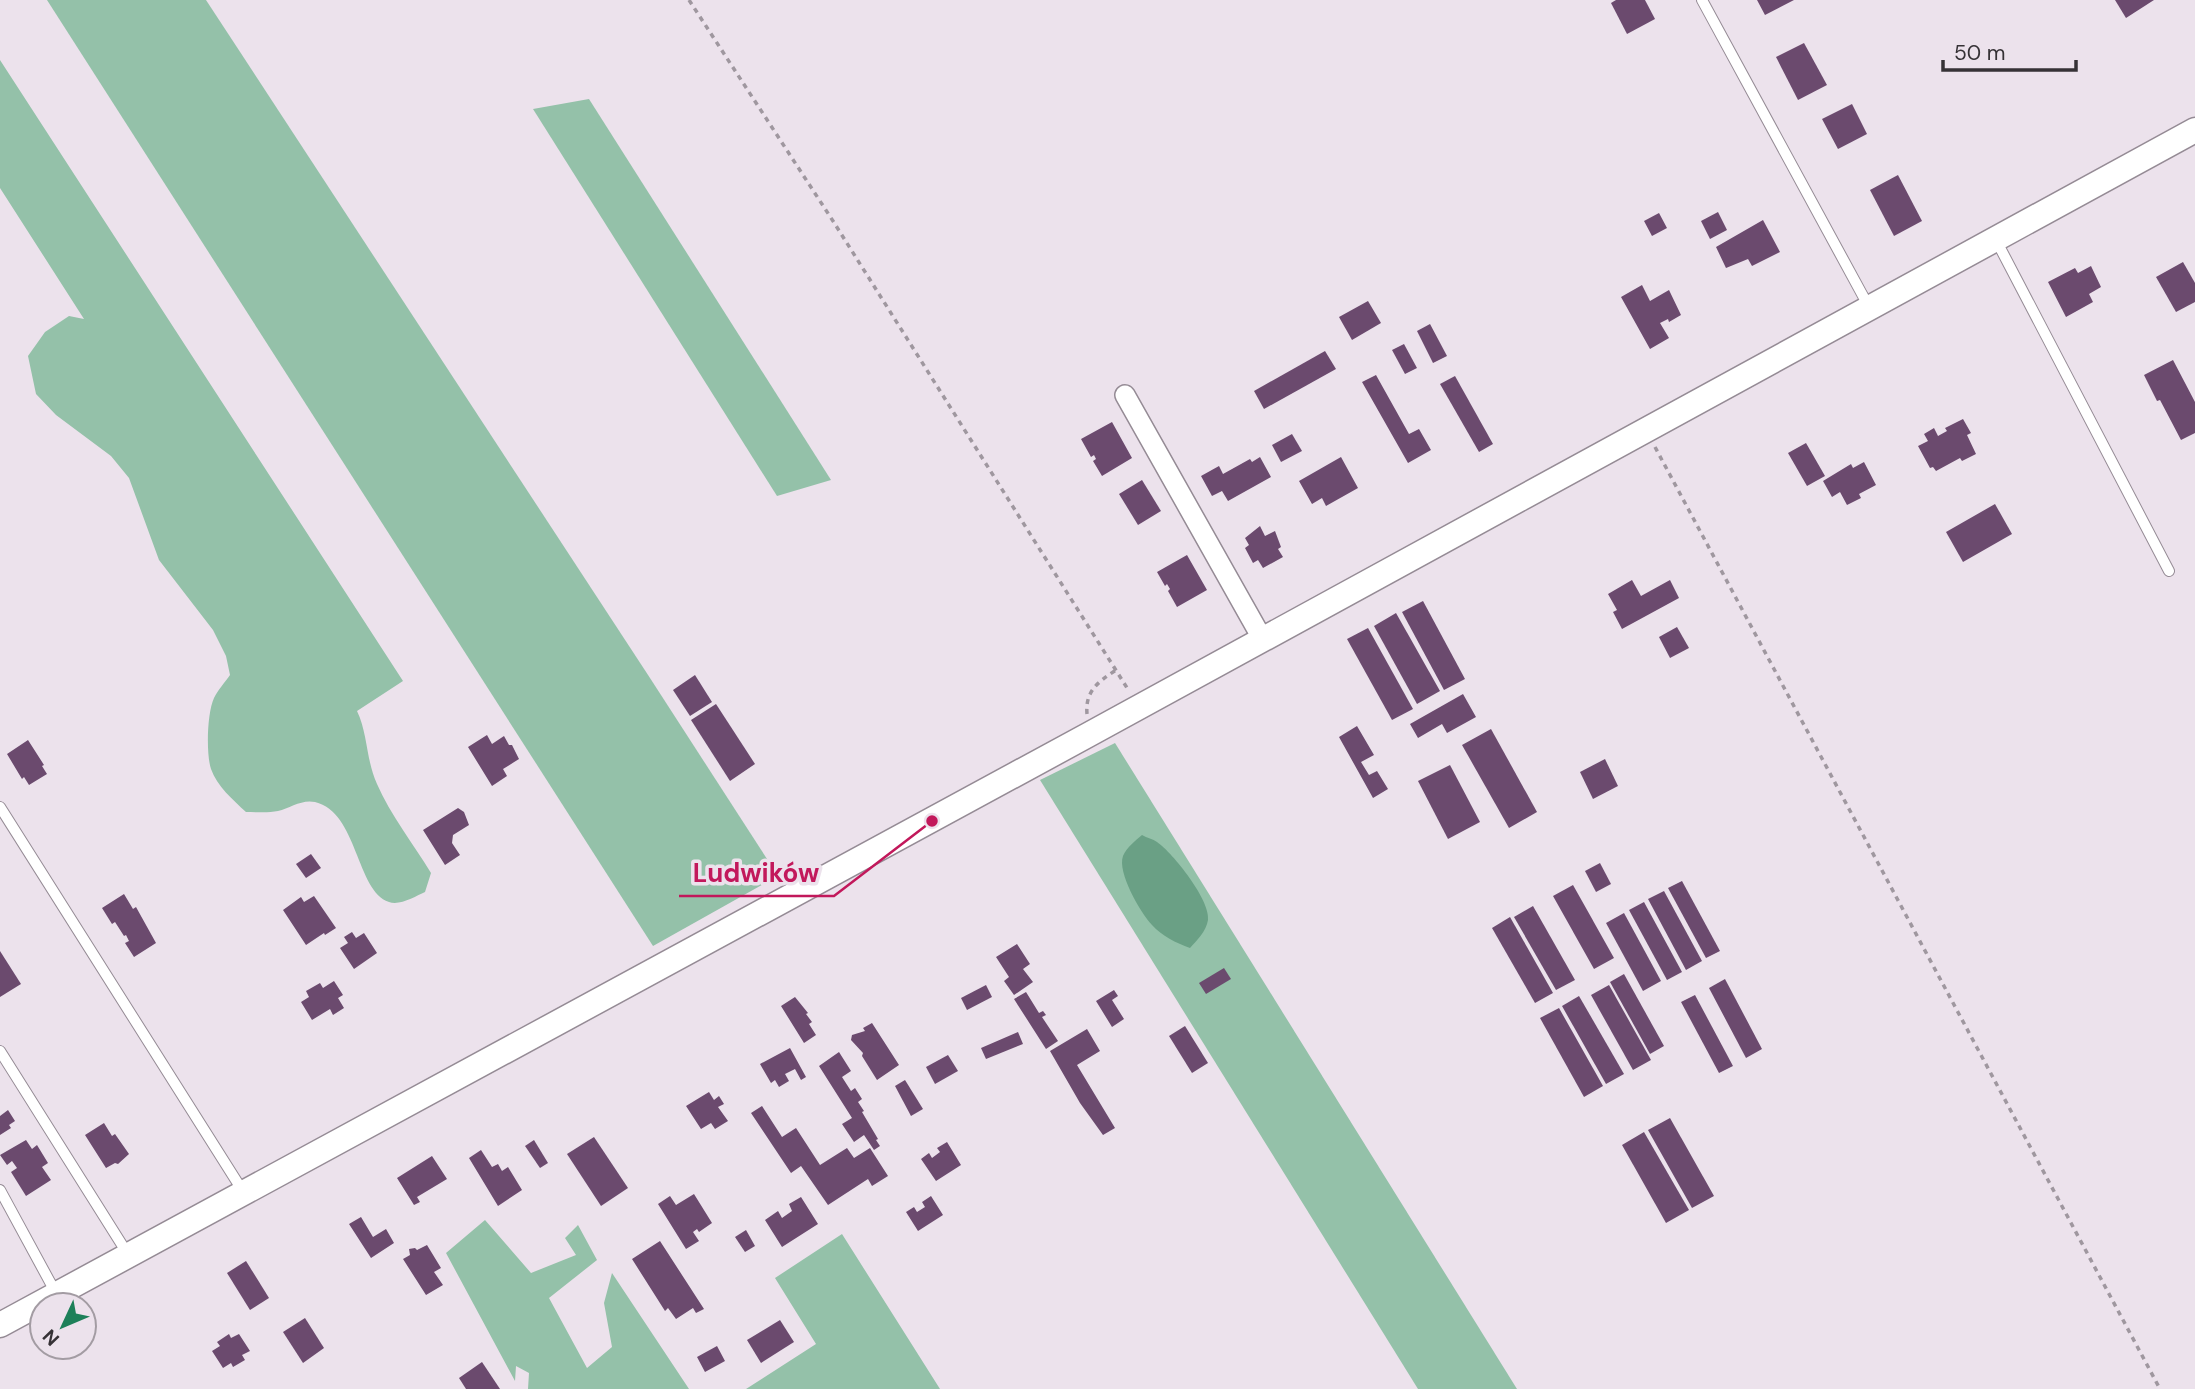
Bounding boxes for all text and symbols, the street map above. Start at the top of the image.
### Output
scale bar [1943,28,2076,72]
text: 50 m [1954,39,2005,67]
callout: Ludwików [679,849,834,896]
text: Ludwików [693,856,819,890]
north arrow [28,1291,98,1361]
text: N [37,1324,65,1351]

